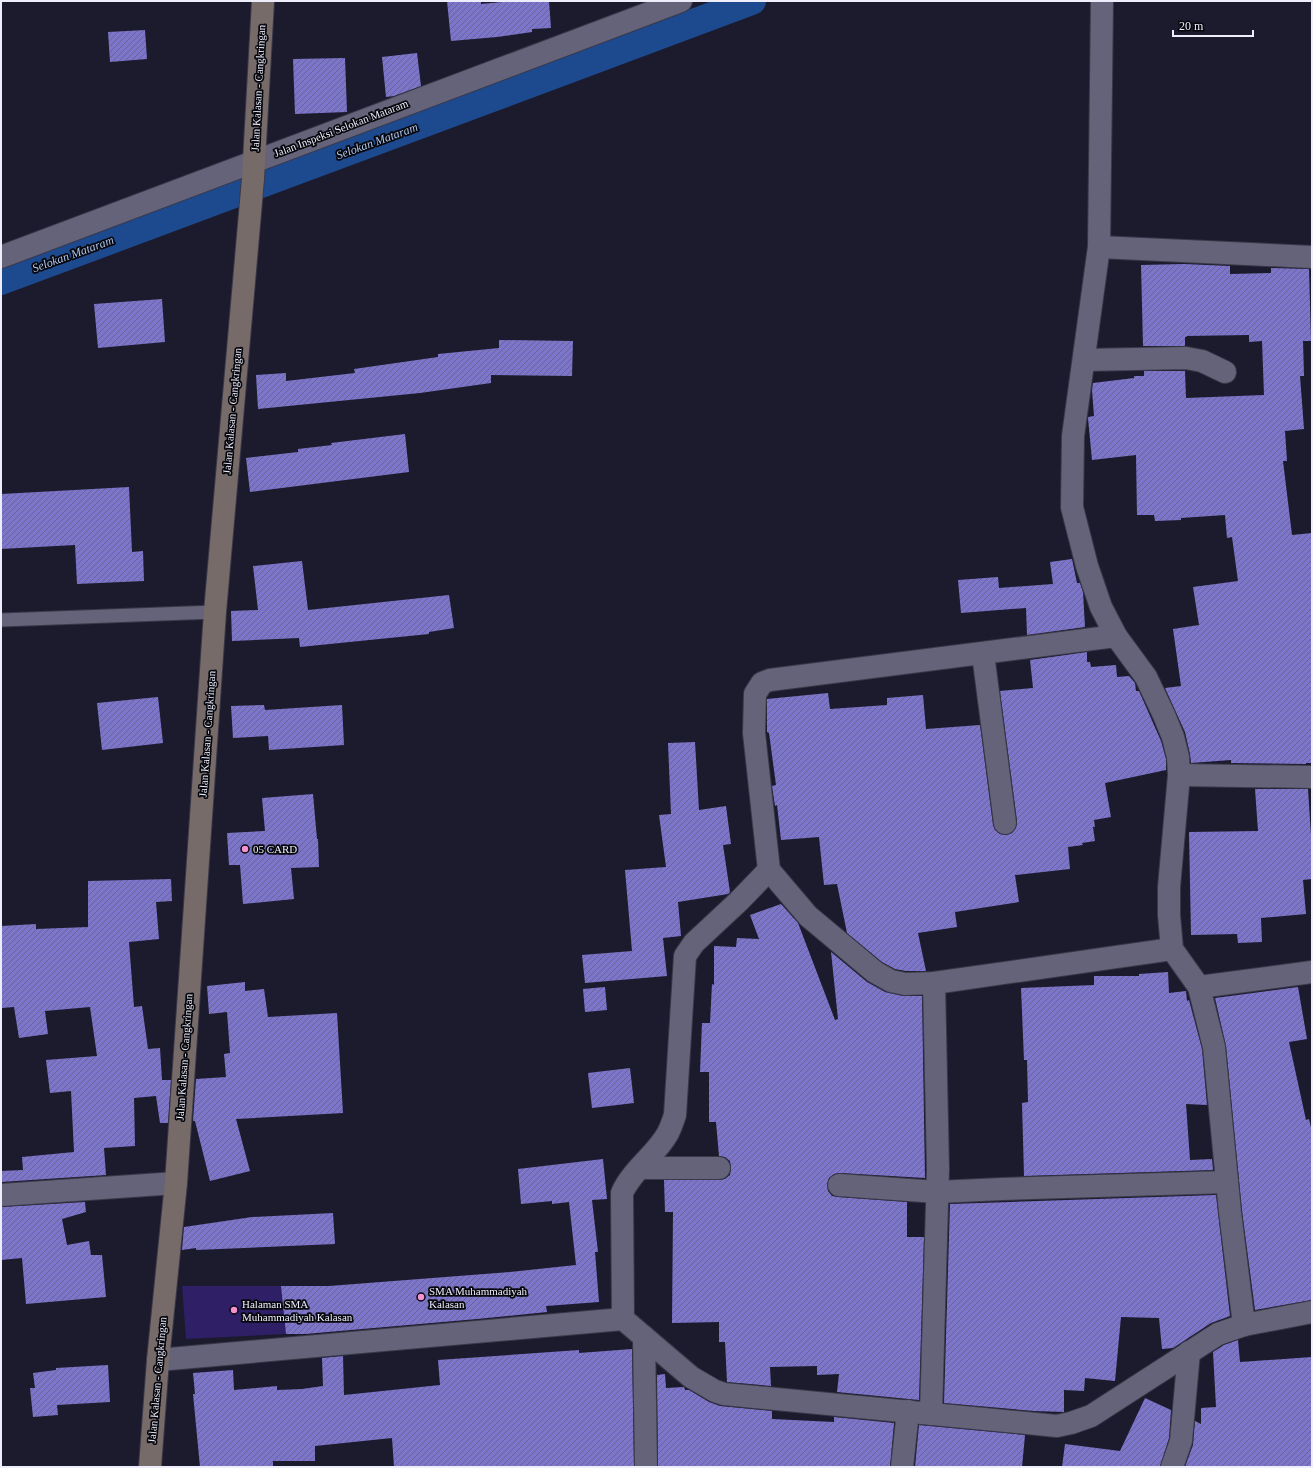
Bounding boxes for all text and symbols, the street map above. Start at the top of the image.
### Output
scale bar [1173,12,1253,38]
text: 20 m [1179,19,1204,33]
street label: Jalan Kalasan - Cangkringan [249,24,267,152]
street label: Jalan Inspeksi Selokan Mataram [272,96,410,160]
water label: Selokan Mataram [334,120,420,162]
water label: Selokan Mataram [30,233,116,275]
street label: Jalan Kalasan - Cangkringan [220,347,244,475]
street label: Jalan Kalasan - Cangkringan [197,670,217,798]
place label: 05 CARD [253,843,297,855]
marker: 05 CARD [240,844,250,854]
street label: Jalan Kalasan - Cangkringan [174,993,194,1121]
place label: SMA Muhammadiyah Kalasan [429,1285,528,1310]
marker: SMA Muhammadiyah Kalasan [416,1292,426,1302]
place label: Halaman SMA Muhammadiyah Kalasan [242,1298,353,1323]
marker: Halaman SMA Muhammadiyah Kalasan [229,1305,239,1315]
street label: Jalan Kalasan - Cangkringan [145,1316,169,1444]

